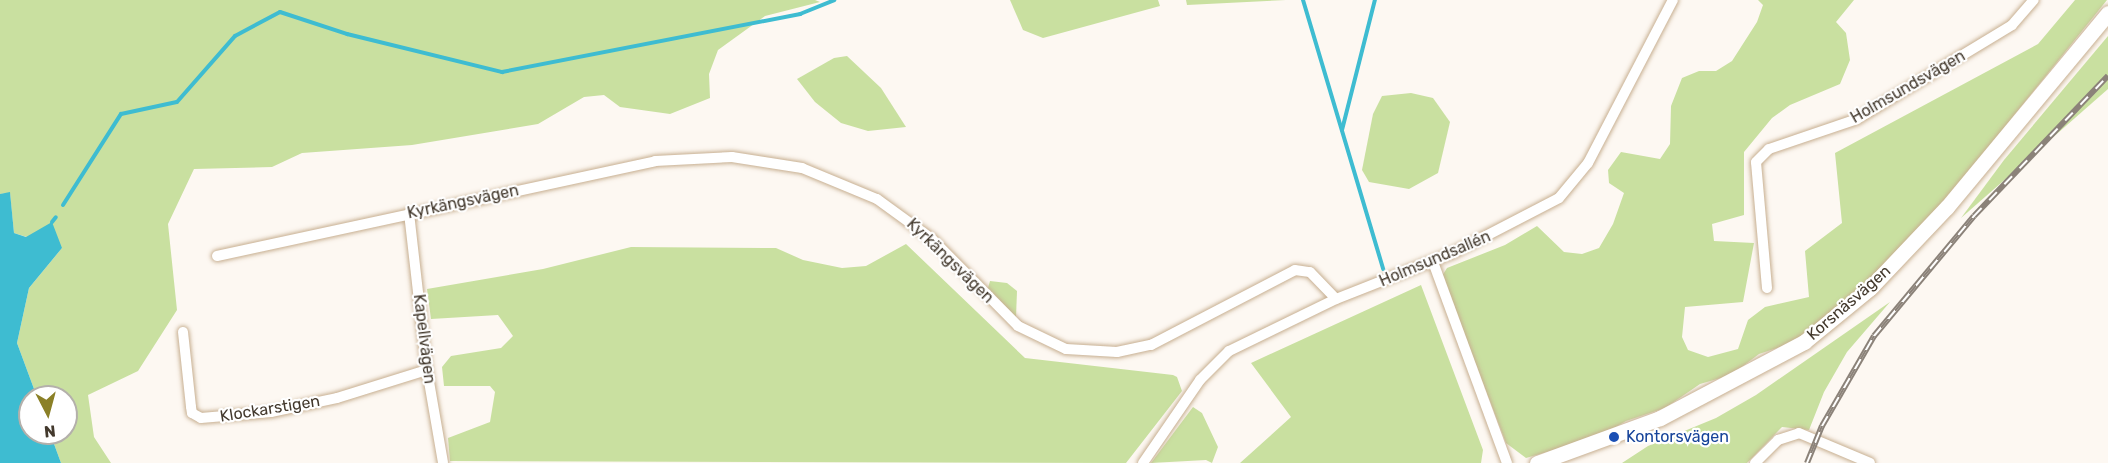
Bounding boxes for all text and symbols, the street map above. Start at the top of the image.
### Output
street label: Holmsundsvägen [1847,46,1969,128]
street label: Kyrkängsvägen [406,181,520,223]
street label: Kyrkängsvägen [903,215,997,307]
street label: Holmsundsallén [1376,227,1494,291]
street label: Korsnäsvägen [1803,261,1895,345]
street label: Kapellvägen [409,293,439,385]
north arrow [18,385,78,445]
street label: Klockarstigen [219,392,321,426]
text: N [43,421,56,441]
place label: Kontorsvägen [1626,427,1729,447]
marker: Kontorsvägen [1607,430,1621,444]

